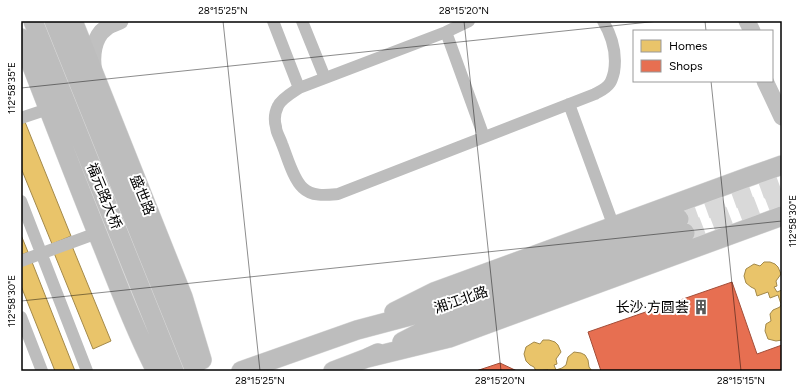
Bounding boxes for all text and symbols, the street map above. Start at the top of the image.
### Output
text: 28°15'25"N [198,4,248,17]
text: 28°15'20"N [439,4,489,17]
legend [633,30,773,82]
text: Homes [669,39,708,53]
text: Shops [669,59,703,73]
text: 112°58'35"E [5,62,18,114]
street label: 福元路大桥 [83,160,125,232]
street label: 盛世路 [126,172,158,218]
text: 112°58'30"E [786,195,799,247]
text: 112°58'30"E [5,275,18,327]
street label: 湘江北路 [432,283,490,317]
building icon: 长沙·方圆荟 [692,298,710,316]
place label: 长沙·方圆荟 [615,299,689,316]
text: 28°15'25"N [235,374,285,387]
text: 28°15'20"N [475,374,525,387]
text: 28°15'15"N [717,374,765,387]

